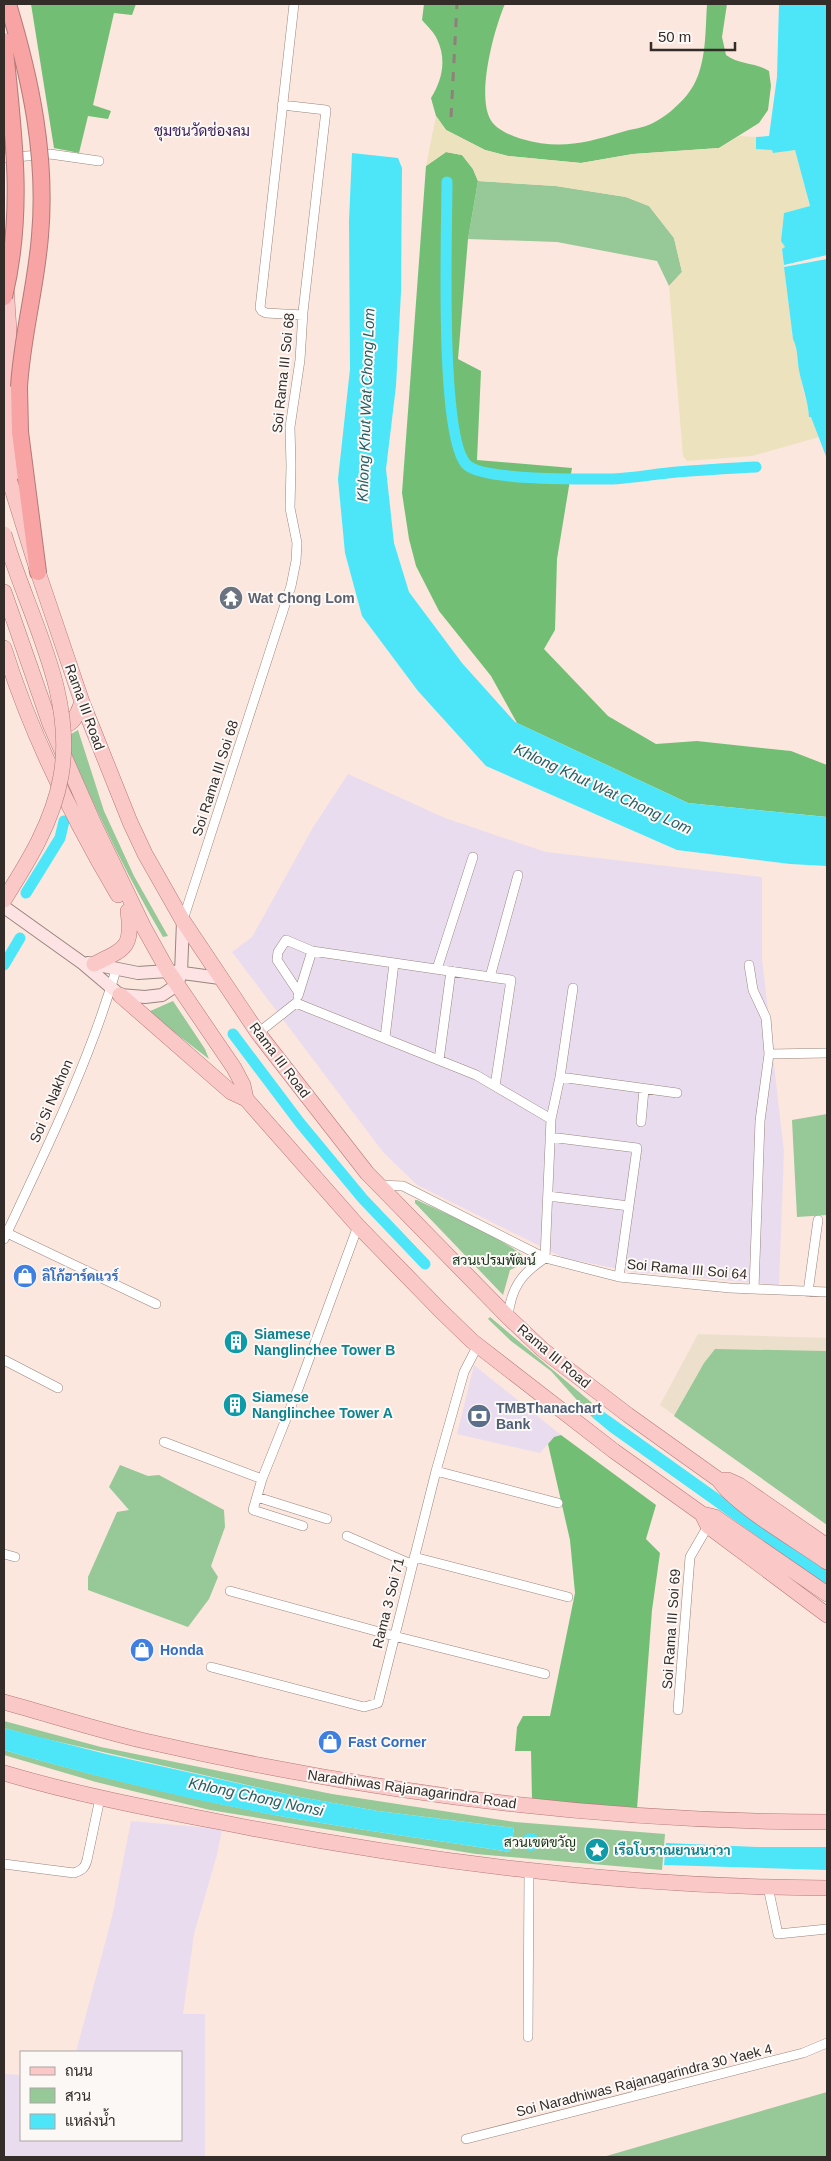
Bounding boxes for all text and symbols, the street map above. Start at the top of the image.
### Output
scale bar [651,20,735,52]
text: 50 m [658,28,691,45]
district label: ชุมชนวัดช่องลม [154,121,250,142]
water label: Khlong Khut Wat Chong Lom [354,308,377,502]
street label: Soi Rama III Soi 68 [269,312,297,434]
temple icon: Wat Chong Lom [218,585,244,611]
place label: Wat Chong Lom [248,590,355,606]
street label: Rama III Road [62,662,108,752]
street label: Soi Rama III Soi 68 [189,718,241,838]
water label: Khlong Khut Wat Chong Lom [512,740,695,837]
street label: Rama III Road [246,1019,314,1101]
street label: Soi Si Nakhon [26,1057,76,1145]
park label: สวนเปรมพัฒน์ [452,1251,536,1268]
street label: Soi Rama III Soi 64 [626,1256,748,1282]
shop icon: ลิโก้ฮาร์ดแวร์ [12,1263,38,1289]
place label: ลิโก้ฮาร์ดแวร์ [42,1267,120,1284]
street label: Rama III Road [514,1321,594,1391]
place label: Siamese Nanglinchee Tower B [254,1326,395,1358]
building icon: Siamese Nanglinchee Tower B [223,1329,249,1355]
place label: Siamese Nanglinchee Tower A [252,1389,393,1421]
building icon: Siamese Nanglinchee Tower A [222,1392,248,1418]
place label: TMBThanachart Bank [496,1400,602,1432]
bank icon: TMBThanachart Bank [466,1403,492,1429]
street label: Rama 3 Soi 71 [369,1556,407,1650]
street label: Soi Rama III Soi 69 [659,1568,683,1690]
shop icon: Honda [129,1637,155,1663]
place label: Honda [160,1642,204,1658]
shop icon: Fast Corner [317,1729,343,1755]
place label: Fast Corner [348,1734,427,1750]
street label: Naradhiwas Rajanagarindra Road [306,1766,518,1812]
water label: Khlong Chong Nonsi [187,1774,326,1819]
park label: สวนเขตขวัญ [504,1834,576,1851]
place icon: เรือโบราณยานนาวา [584,1837,610,1863]
place label: เรือโบราณยานนาวา [614,1841,731,1858]
street label: Soi Naradhiwas Rajanagarindra 30 Yaek 4 [514,2040,774,2120]
legend [20,2051,182,2141]
text: ถนน [65,2062,93,2079]
text: สวน [65,2087,91,2104]
text: แหล่งน้ำ [65,2108,116,2129]

